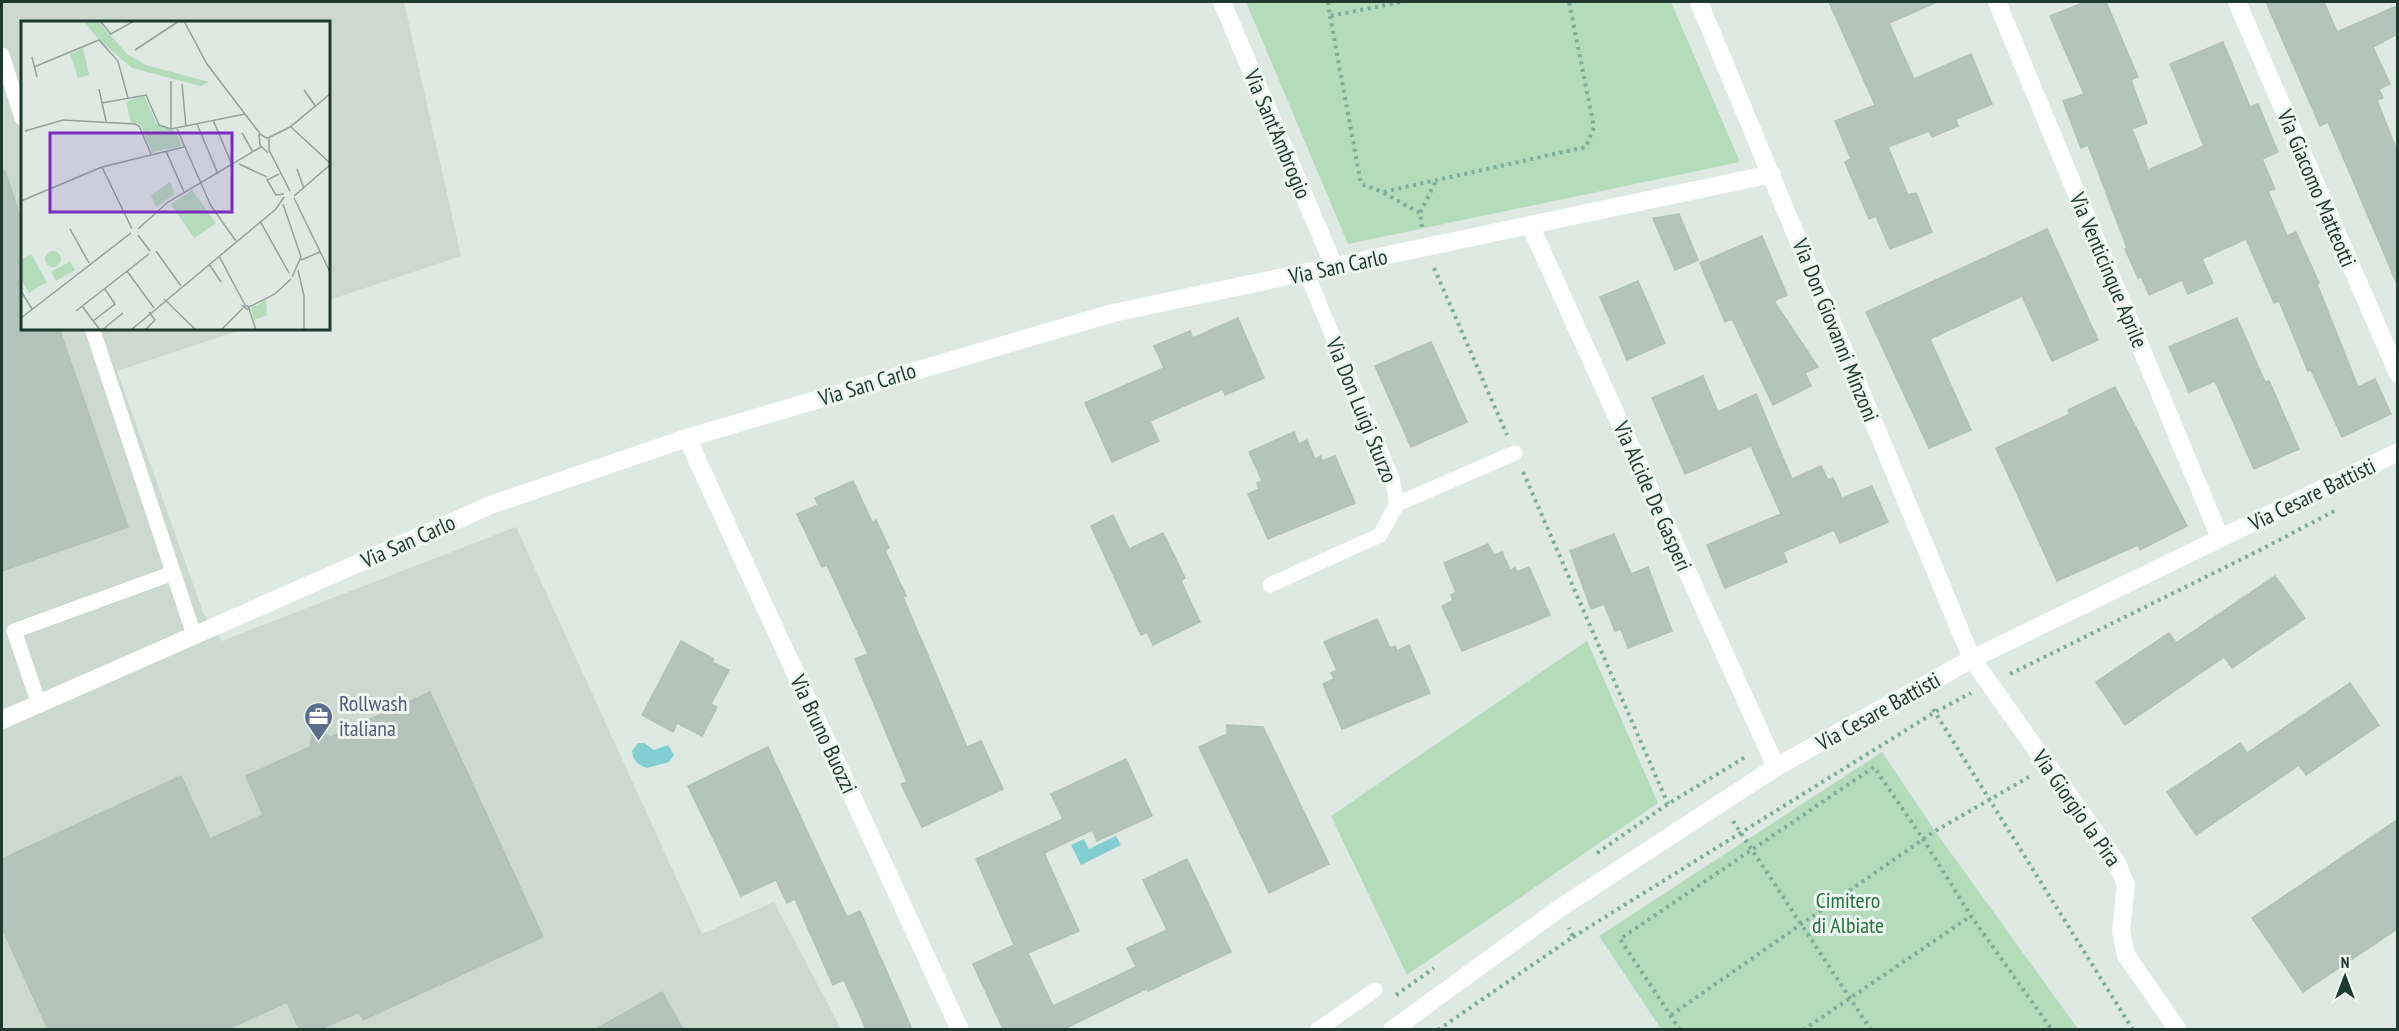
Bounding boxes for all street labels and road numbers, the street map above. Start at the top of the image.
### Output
street label: Via Sant'Ambrogio [1238,64,1318,203]
street label: Via Giacomo Matteotti [2271,104,2363,271]
street label: Via Venticinque Aprile [2063,187,2154,352]
street label: Via Don Giovanni Minzoni [1786,234,1885,426]
street label: Via San Carlo [1285,242,1390,290]
street label: Via Don Luigi Sturzo [1320,332,1404,487]
street label: Via San Carlo [814,356,919,412]
street label: Via Alcide De Gasperi [1607,416,1699,575]
street label: Via Cesare Battisti [2243,451,2380,537]
street label: Via San Carlo [356,508,459,575]
street label: Via Cesare Battisti [1810,665,1945,757]
street label: Via Bruno Buozzi [784,669,864,798]
street label: Via Giorgio la Pira [2026,743,2128,872]

